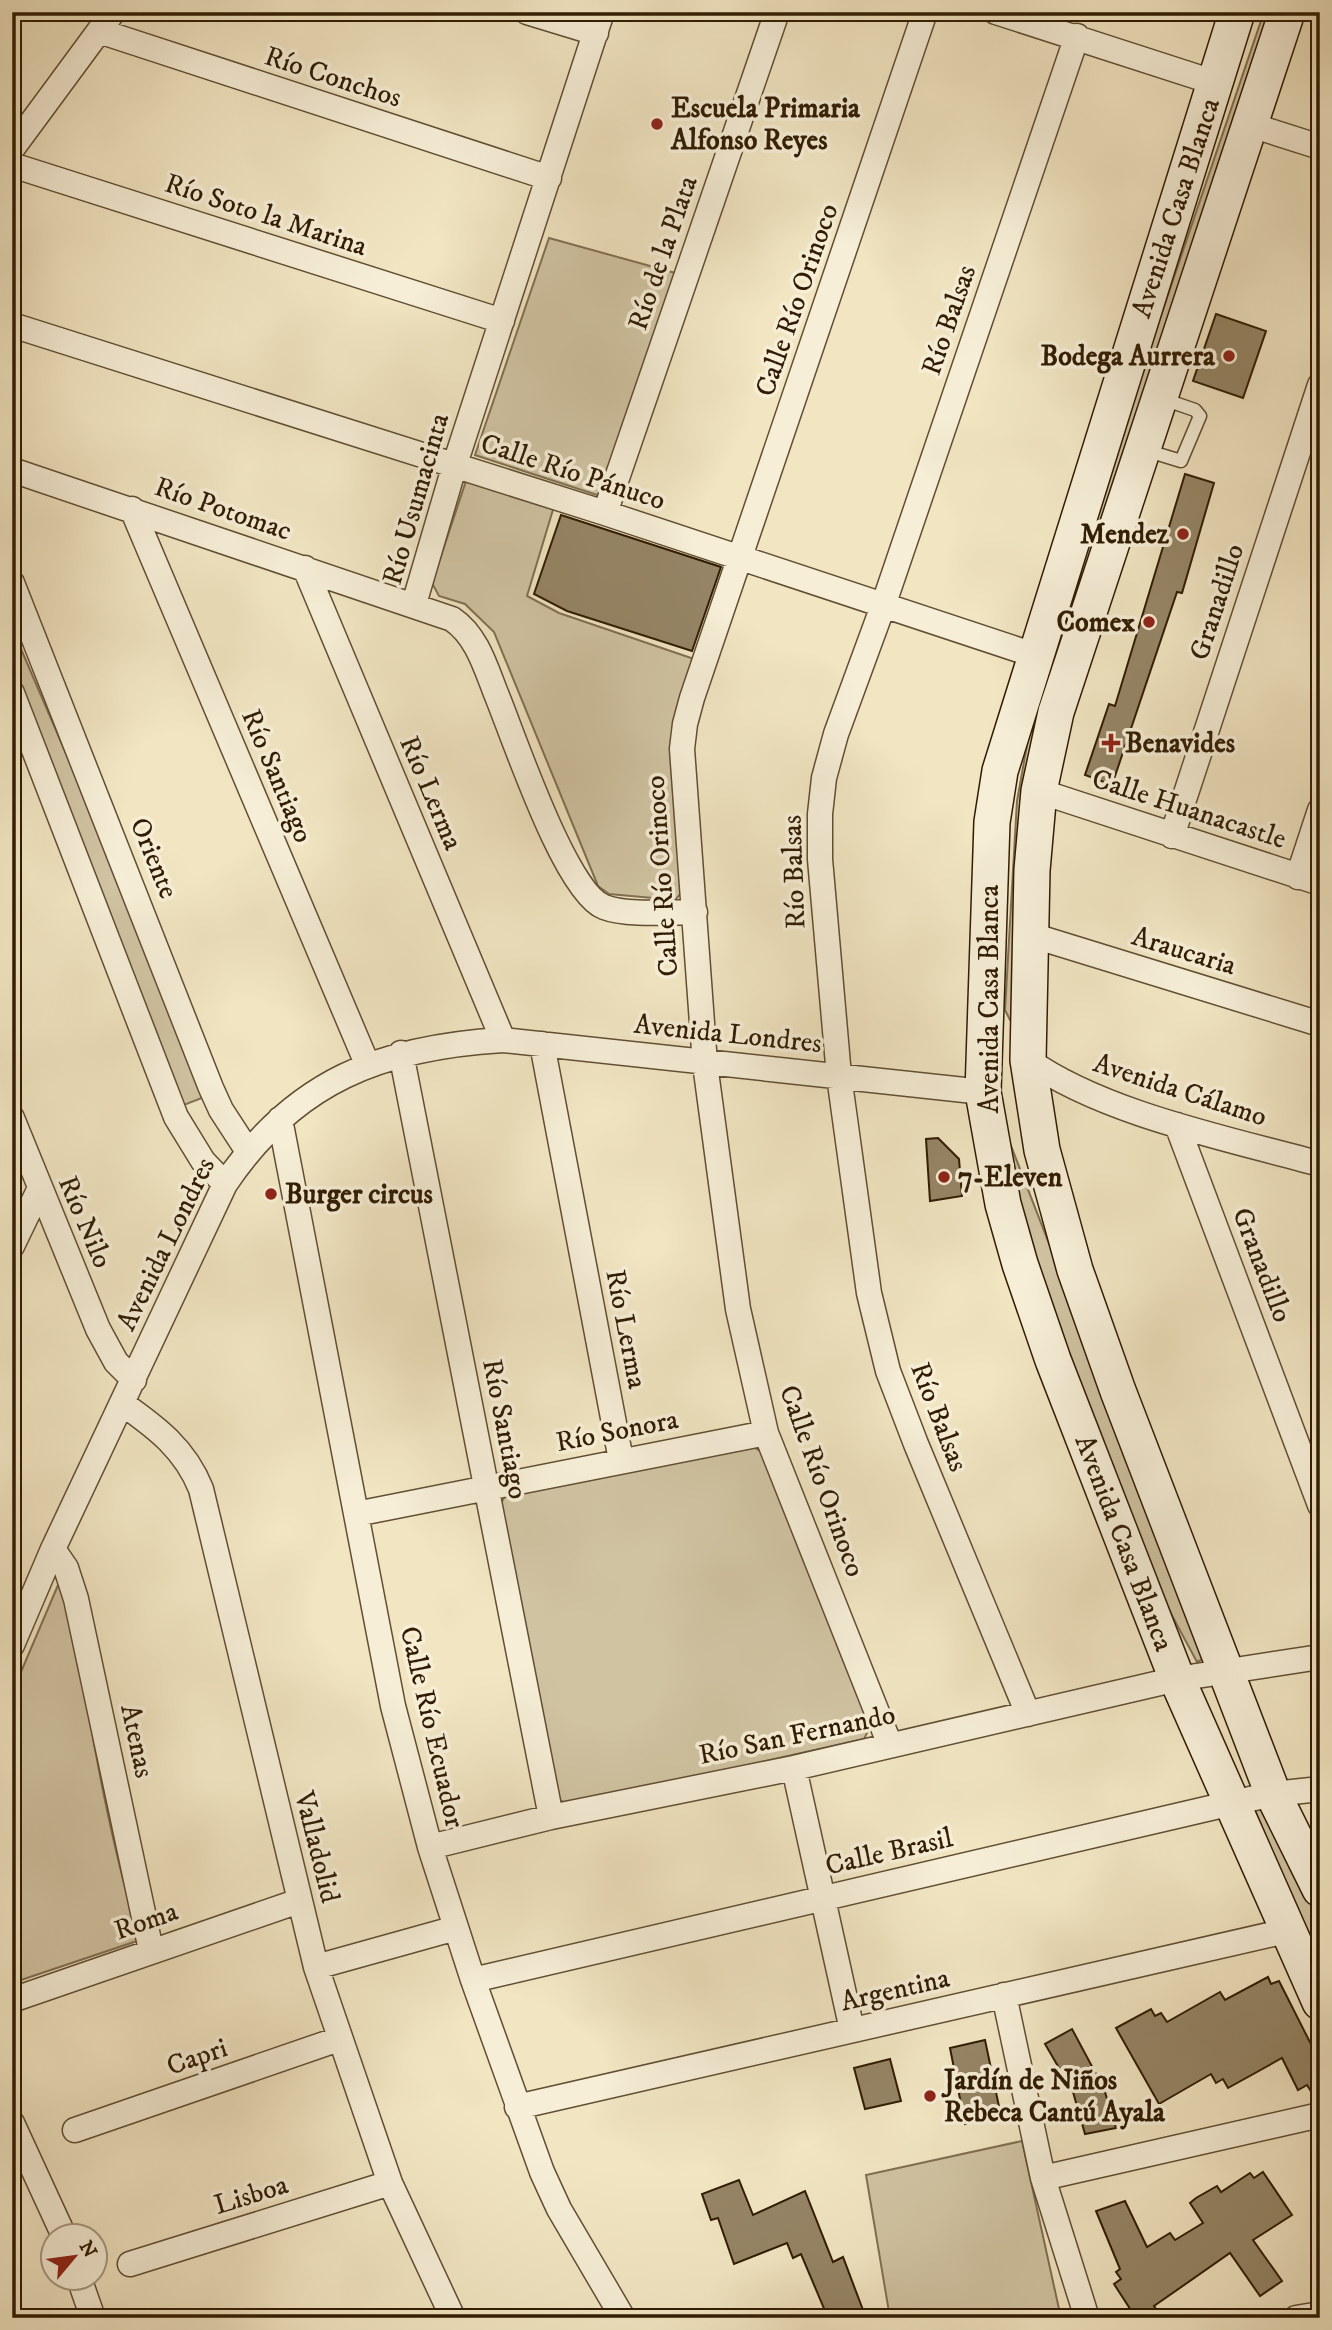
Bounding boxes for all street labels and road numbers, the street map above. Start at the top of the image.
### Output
street label: Río Conchos [260,38,406,116]
street label: Avenida Casa Blanca [1124,94,1228,322]
street label: Río Soto la Marina [161,166,372,264]
street label: Río de la Plata [620,171,706,335]
street label: Calle Río Orinoco [748,199,846,401]
street label: Río Balsas [914,260,984,380]
street label: Río Usumacinta [375,409,457,589]
street label: Calle Río Pánuco [476,426,670,518]
street label: Río Potomac [150,469,296,549]
street label: Granadillo [1182,540,1252,664]
street label: Río Santiago [233,704,321,848]
street label: Río Lerma [391,731,471,855]
street label: Calle Huanacastle [1088,761,1290,857]
street label: Calle Río Orinoco [638,774,686,978]
street label: Oriente [122,812,186,904]
street label: Río Balsas [775,814,813,930]
street label: Avenida Casa Blanca [972,884,1007,1113]
street label: Araucaria [1128,919,1240,983]
street label: Avenida Londres [632,1007,824,1061]
street label: Avenida Cálamo [1089,1046,1271,1134]
street label: Avenida Londres [109,1152,223,1336]
street label: Río Nilo [50,1171,120,1273]
street label: Granadillo [1224,1203,1300,1327]
street label: Río Lerma [597,1266,655,1392]
street label: Río Santiago [474,1356,536,1502]
street label: Río Balsas [902,1357,976,1477]
street label: Calle Río Orinoco [771,1380,873,1582]
street label: Río Sonora [553,1402,681,1460]
street label: Avenida Casa Blanca [1067,1430,1181,1656]
street label: Calle Río Ecuador [392,1623,472,1832]
street label: Río San Fernando [696,1697,898,1773]
street label: Atenas [112,1701,162,1781]
street label: Valladolid [286,1787,348,1906]
street label: Calle Brasil [822,1820,957,1884]
street label: Roma [110,1894,183,1948]
street label: Argentina [837,1960,953,2019]
street label: Capri [162,2030,232,2084]
street label: Lisboa [210,2167,292,2223]

